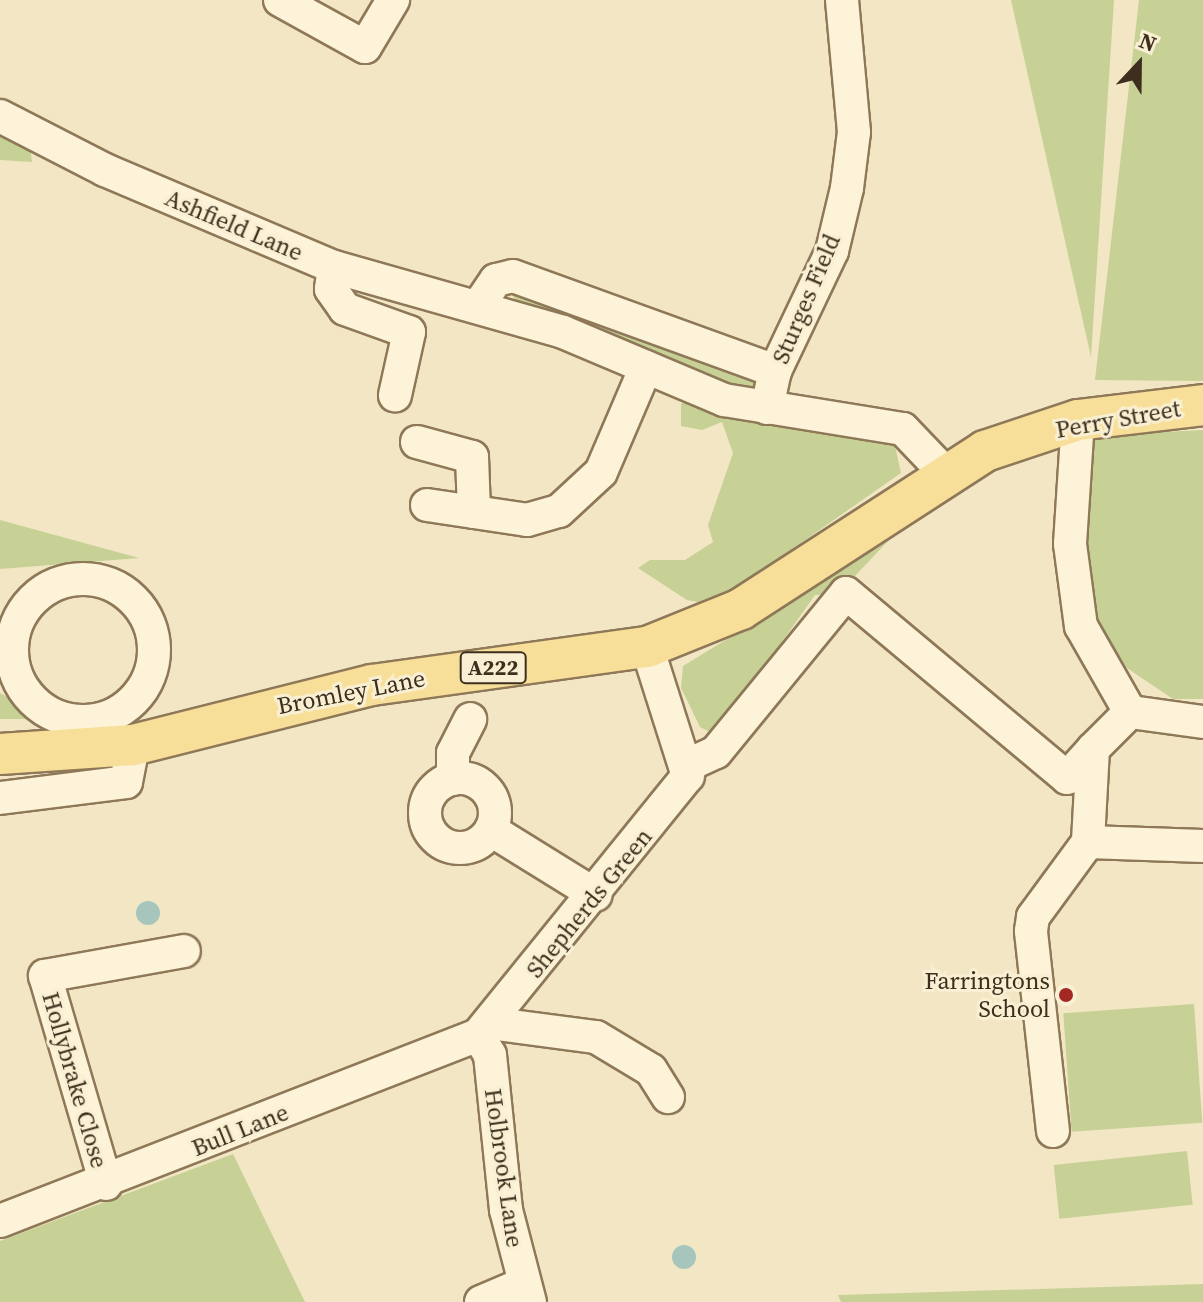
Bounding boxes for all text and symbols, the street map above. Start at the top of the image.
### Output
north arrow [1099,24,1179,104]
text: N [1135,25,1161,59]
street label: Ashfield Lane [161,183,307,267]
street label: Sturges Field [766,230,846,368]
street label: Perry Street [1053,394,1183,444]
road number: A222 [459,650,527,686]
street label: Bromley Lane [275,664,427,720]
street label: Shepherds Green [520,823,658,983]
place label: Farringtons School [925,967,1050,1023]
marker: Farringtons School [1057,986,1075,1004]
street label: Hollybrake Close [36,989,114,1171]
street label: Holbrook Lane [479,1087,529,1249]
street label: Bull Lane [187,1098,293,1162]

